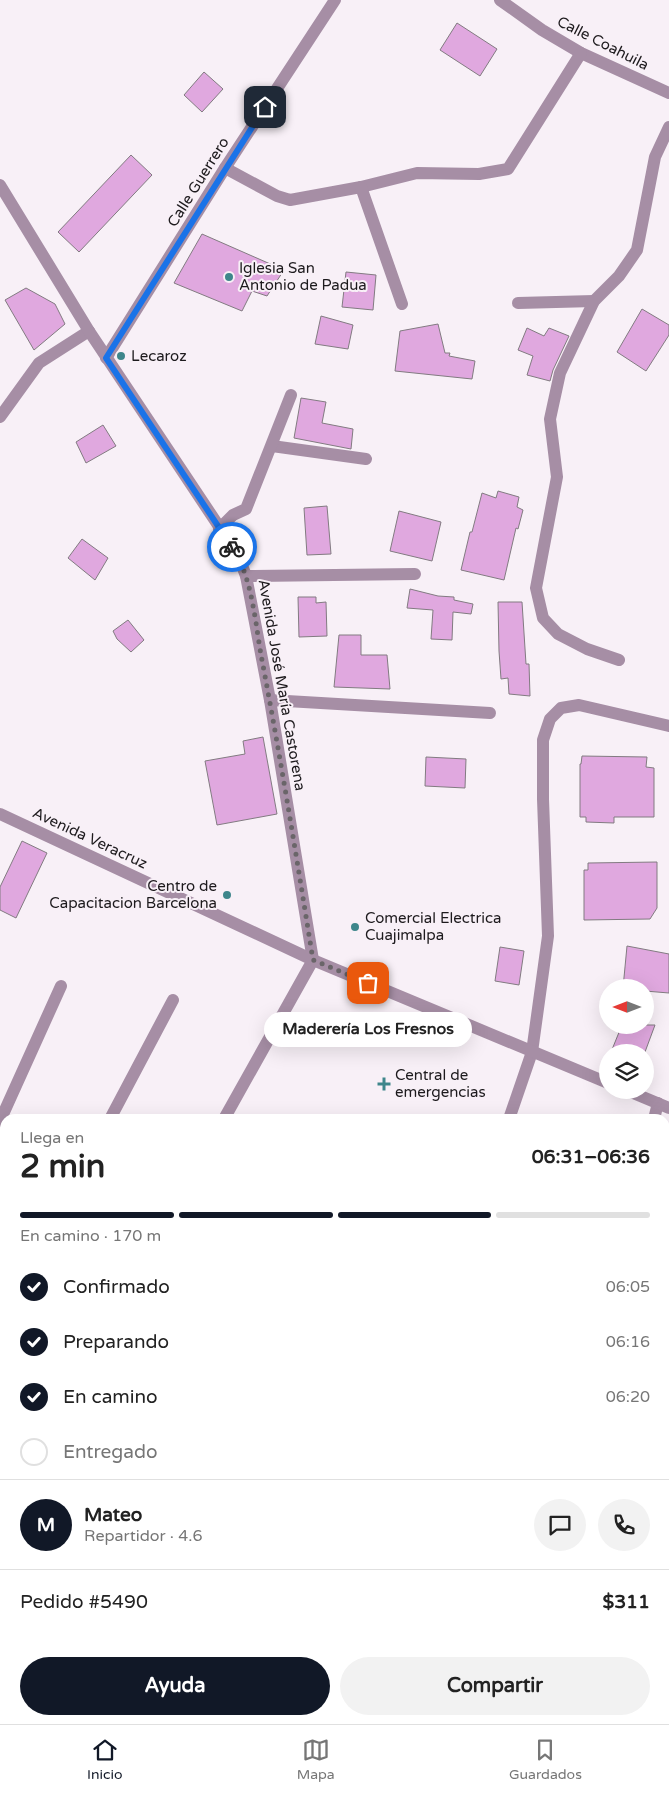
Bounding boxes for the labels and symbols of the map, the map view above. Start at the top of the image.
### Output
street label: Calle Coahuila [554,12,652,74]
pin [244,86,286,128]
street label: Calle Guerrero [163,134,233,230]
place label: Iglesia San Antonio de Padua [239,259,367,294]
marker: Iglesia San Antonio de Padua [223,271,235,283]
place label: Lecaroz [131,347,187,365]
marker: Lecaroz [115,350,127,362]
courier [207,522,257,572]
street label: Avenida José María Castorena [255,578,309,792]
street label: Avenida Veracruz [30,804,150,872]
place label: Centro de Capacitacion Barcelona [49,877,217,912]
marker: Centro de Capacitacion Barcelona [221,889,233,901]
place label: Comercial Electrica Cuajimalpa [365,909,501,944]
marker: Comercial Electrica Cuajimalpa [349,921,361,933]
pin [347,962,389,1004]
north arrow [599,979,654,1034]
callout: Maderería Los Fresnos [264,1013,472,1048]
place label: Central de emergencias [395,1066,486,1101]
marker: Central de emergencias [377,1077,391,1091]

